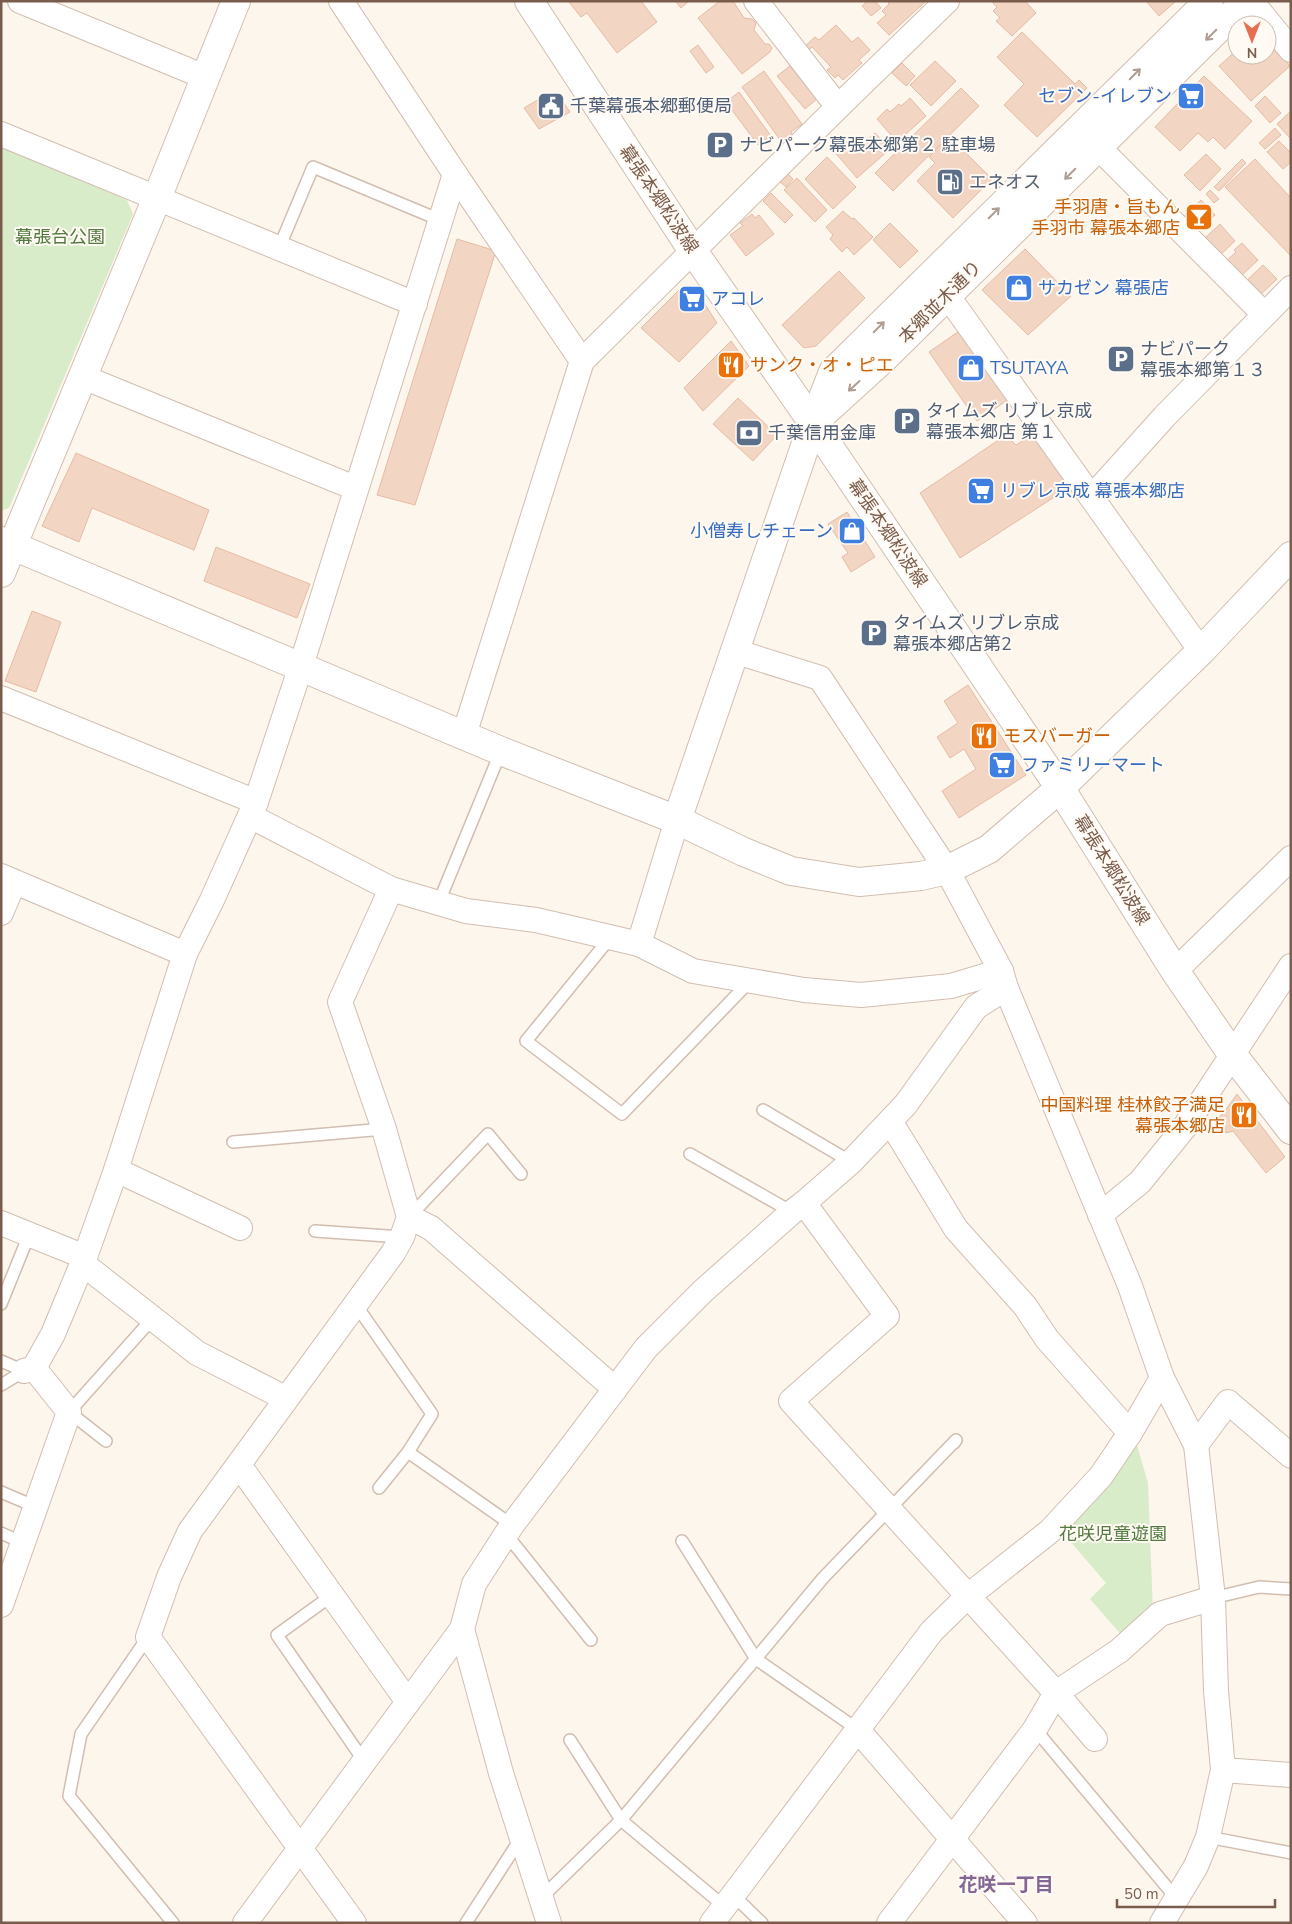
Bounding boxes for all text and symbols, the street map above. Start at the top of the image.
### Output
north arrow [1227,15,1277,65]
one-way arrow [1205,29,1217,42]
text: N [1247,43,1257,62]
one-way arrow [1129,68,1141,81]
supermarket icon: セブン-イレブン [1176,81,1206,111]
place label: セブン-イレブン [1038,84,1172,108]
public building icon: 千葉幕張本郷郵便局 [536,91,566,121]
place label: 千葉幕張本郷郵便局 [570,94,732,118]
parking icon: ナビパーク幕張本郷第２ 駐車場 [705,130,735,160]
place label: ナビパーク幕張本郷第２ 駐車場 [739,133,996,157]
street label: 幕張本郷松波線 [614,140,704,258]
fuel station icon: エネオス [935,167,965,197]
one-way arrow [1064,168,1076,180]
place label: エネオス [969,170,1041,194]
place label: 手羽唐・旨もん 手羽市 幕張本郷店 [1031,195,1180,240]
bar icon: 手羽唐・旨もん 手羽市 幕張本郷店 [1184,202,1214,232]
one-way arrow [988,207,1001,219]
park label: 幕張台公園 [15,225,105,249]
street label: 本郷並木通り [893,255,987,349]
shop icon: サカゼン 幕張店 [1004,273,1034,303]
place label: サカゼン 幕張店 [1038,276,1169,300]
supermarket icon: アコレ [677,284,707,314]
place label: アコレ [711,287,765,311]
one-way arrow [872,321,885,333]
place label: ナビパーク 幕張本郷第１３ [1140,337,1266,382]
parking icon: ナビパーク 幕張本郷第１３ [1106,344,1136,374]
restaurant icon: サンク・オ・ピエ [716,350,746,380]
place label: サンク・オ・ピエ [750,353,894,377]
shop icon: TSUTAYA [956,353,986,383]
place label: TSUTAYA [990,356,1069,380]
one-way arrow [848,380,861,392]
place label: タイムズ リブレ京成 幕張本郷店 第１ [926,399,1092,444]
parking icon: タイムズ リブレ京成 幕張本郷店 第１ [892,406,922,436]
bank icon: 千葉信用金庫 [734,418,764,448]
place label: 千葉信用金庫 [768,421,876,445]
street label: 幕張本郷松波線 [843,474,933,592]
supermarket icon: リブレ京成 幕張本郷店 [966,476,996,506]
place label: リブレ京成 幕張本郷店 [1000,479,1185,503]
shop icon: 小僧寿しチェーン [837,516,867,546]
place label: 小僧寿しチェーン [690,519,833,543]
place label: タイムズ リブレ京成 幕張本郷店第2 [893,611,1059,656]
parking icon: タイムズ リブレ京成 幕張本郷店第2 [859,618,889,648]
restaurant icon: モスバーガー [969,721,999,751]
place label: モスバーガー [1003,724,1111,748]
supermarket icon: ファミリーマート [987,750,1017,780]
place label: ファミリーマート [1021,753,1165,777]
street label: 幕張本郷松波線 [1068,810,1156,930]
place label: 中国料理 桂林餃子満足 幕張本郷店 [1040,1093,1225,1138]
restaurant icon: 中国料理 桂林餃子満足 幕張本郷店 [1229,1100,1259,1130]
park label: 花咲児童遊園 [1059,1522,1167,1546]
district label: 花咲一丁目 [958,1872,1054,1898]
scale bar [1117,1876,1274,1908]
text: 50 m [1124,1884,1159,1904]

